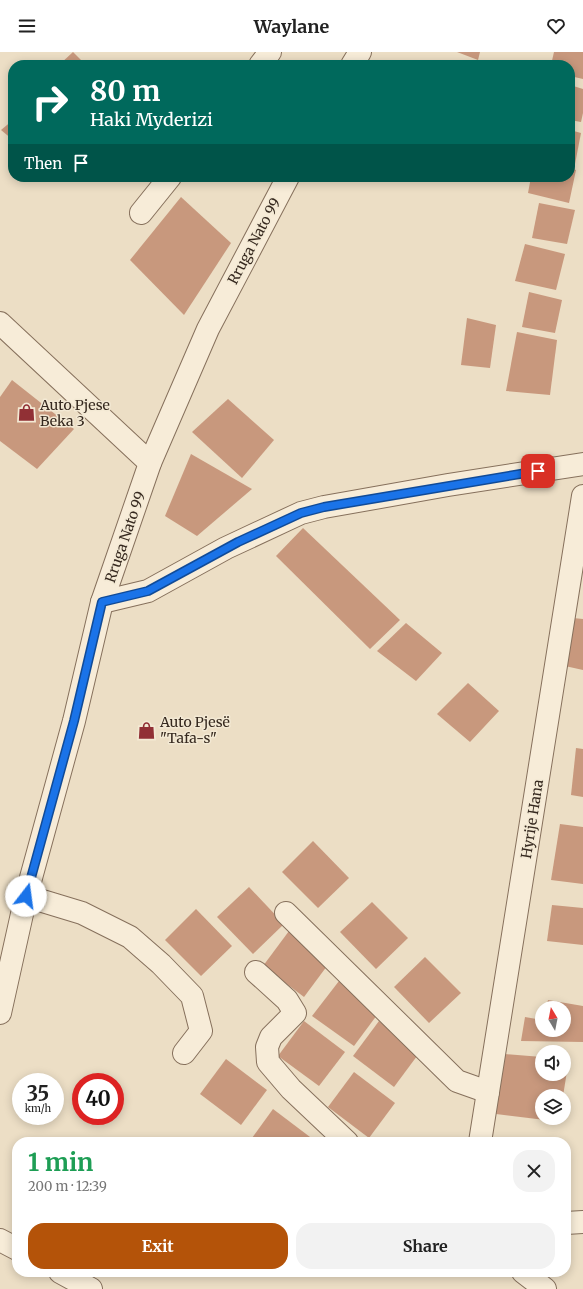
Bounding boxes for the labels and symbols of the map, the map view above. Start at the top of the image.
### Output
street label: Rruga Nato 99 [224,195,284,287]
place label: Auto Pjese Beka 3 [39,396,110,430]
shop icon: Auto Pjese Beka 3 [17,403,37,423]
pin [521,454,555,488]
street label: Rruga Nato 99 [101,489,149,585]
place label: Auto Pjesë "Tafa-s" [159,713,230,747]
shop icon: Auto Pjesë "Tafa-s" [137,720,157,740]
street label: Hyrije Hana [517,778,547,860]
position arrow [5,875,47,917]
north arrow [535,1001,571,1037]
speed limit sign: 40 [72,1073,124,1125]

